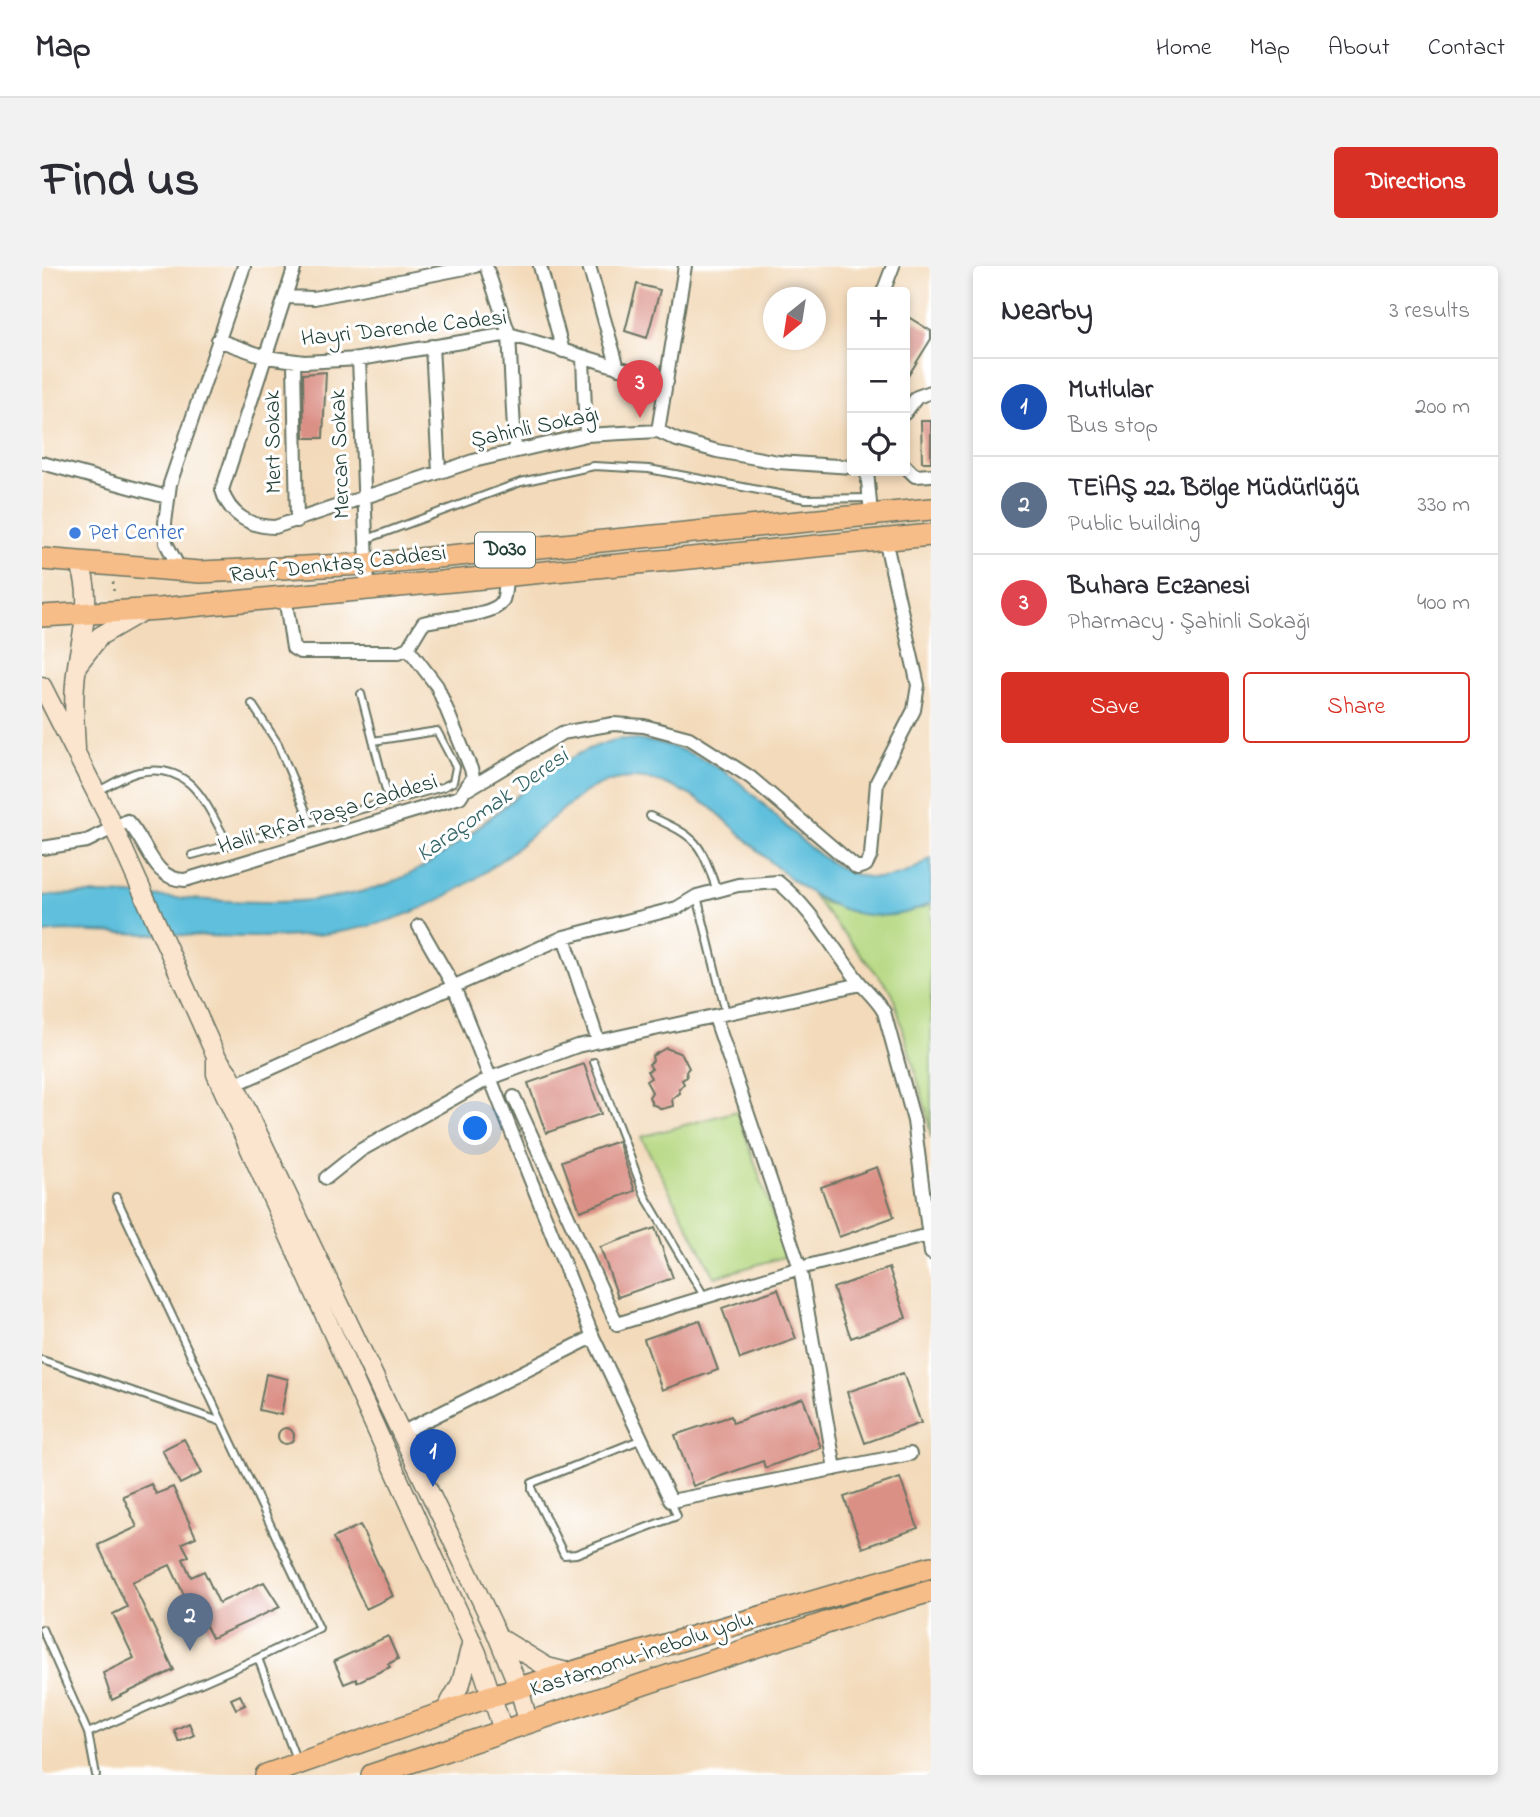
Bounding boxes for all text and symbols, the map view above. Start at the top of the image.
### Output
text: Map [35,24,91,72]
text: Home [1156,31,1212,66]
text: Map [1250,31,1290,66]
text: About [1328,31,1390,66]
text: Contact [1428,31,1505,66]
text: Find us [42,146,199,218]
button: Directions [1334,147,1498,218]
north arrow [763,287,826,350]
map controls [847,287,910,476]
button: + [847,287,910,350]
text: Nearby [1001,290,1093,334]
text: 3 results [1389,295,1470,328]
street label: Hayri Darende Cadesi [299,302,509,358]
button: − [847,350,910,413]
pin: 3 [617,360,663,418]
text: Mutlular [1068,372,1153,410]
street label: Mercan Sokak [322,388,360,519]
street label: Mert Sokak [257,389,291,494]
text: 1 [1020,391,1028,424]
text: 200 m [1415,391,1470,424]
street label: Şahinli Sokağı [468,398,602,459]
text: Bus stop [1068,410,1158,443]
button: locate [847,413,910,476]
text: TEİAŞ 22. Bölge Müdürlüğü [1068,470,1360,508]
text: 2 [1018,489,1030,522]
text: 330 m [1417,489,1470,522]
text: Public building [1068,508,1200,541]
place label: Pet Center [89,517,185,550]
marker: Pet Center [67,525,83,541]
road number: D030 [475,532,535,568]
street label: Rauf Denktaş Caddesi [228,537,448,593]
text: Buhara Eczanesi [1068,568,1250,606]
text: 3 [1019,587,1029,620]
text: 400 m [1417,587,1470,620]
text: Pharmacy · Şahinli Sokağı [1068,606,1310,639]
button: Save [1001,672,1229,743]
button: Share [1243,672,1470,743]
water label: Karaçomak Deresi [410,739,579,872]
street label: Halil Rıfat Paşa Caddesi [214,766,442,864]
your location [458,1111,492,1145]
pin: 1 [410,1429,456,1487]
pin: 2 [167,1593,213,1651]
street label: Kastamonu-İnebolu yolu [526,1603,759,1709]

